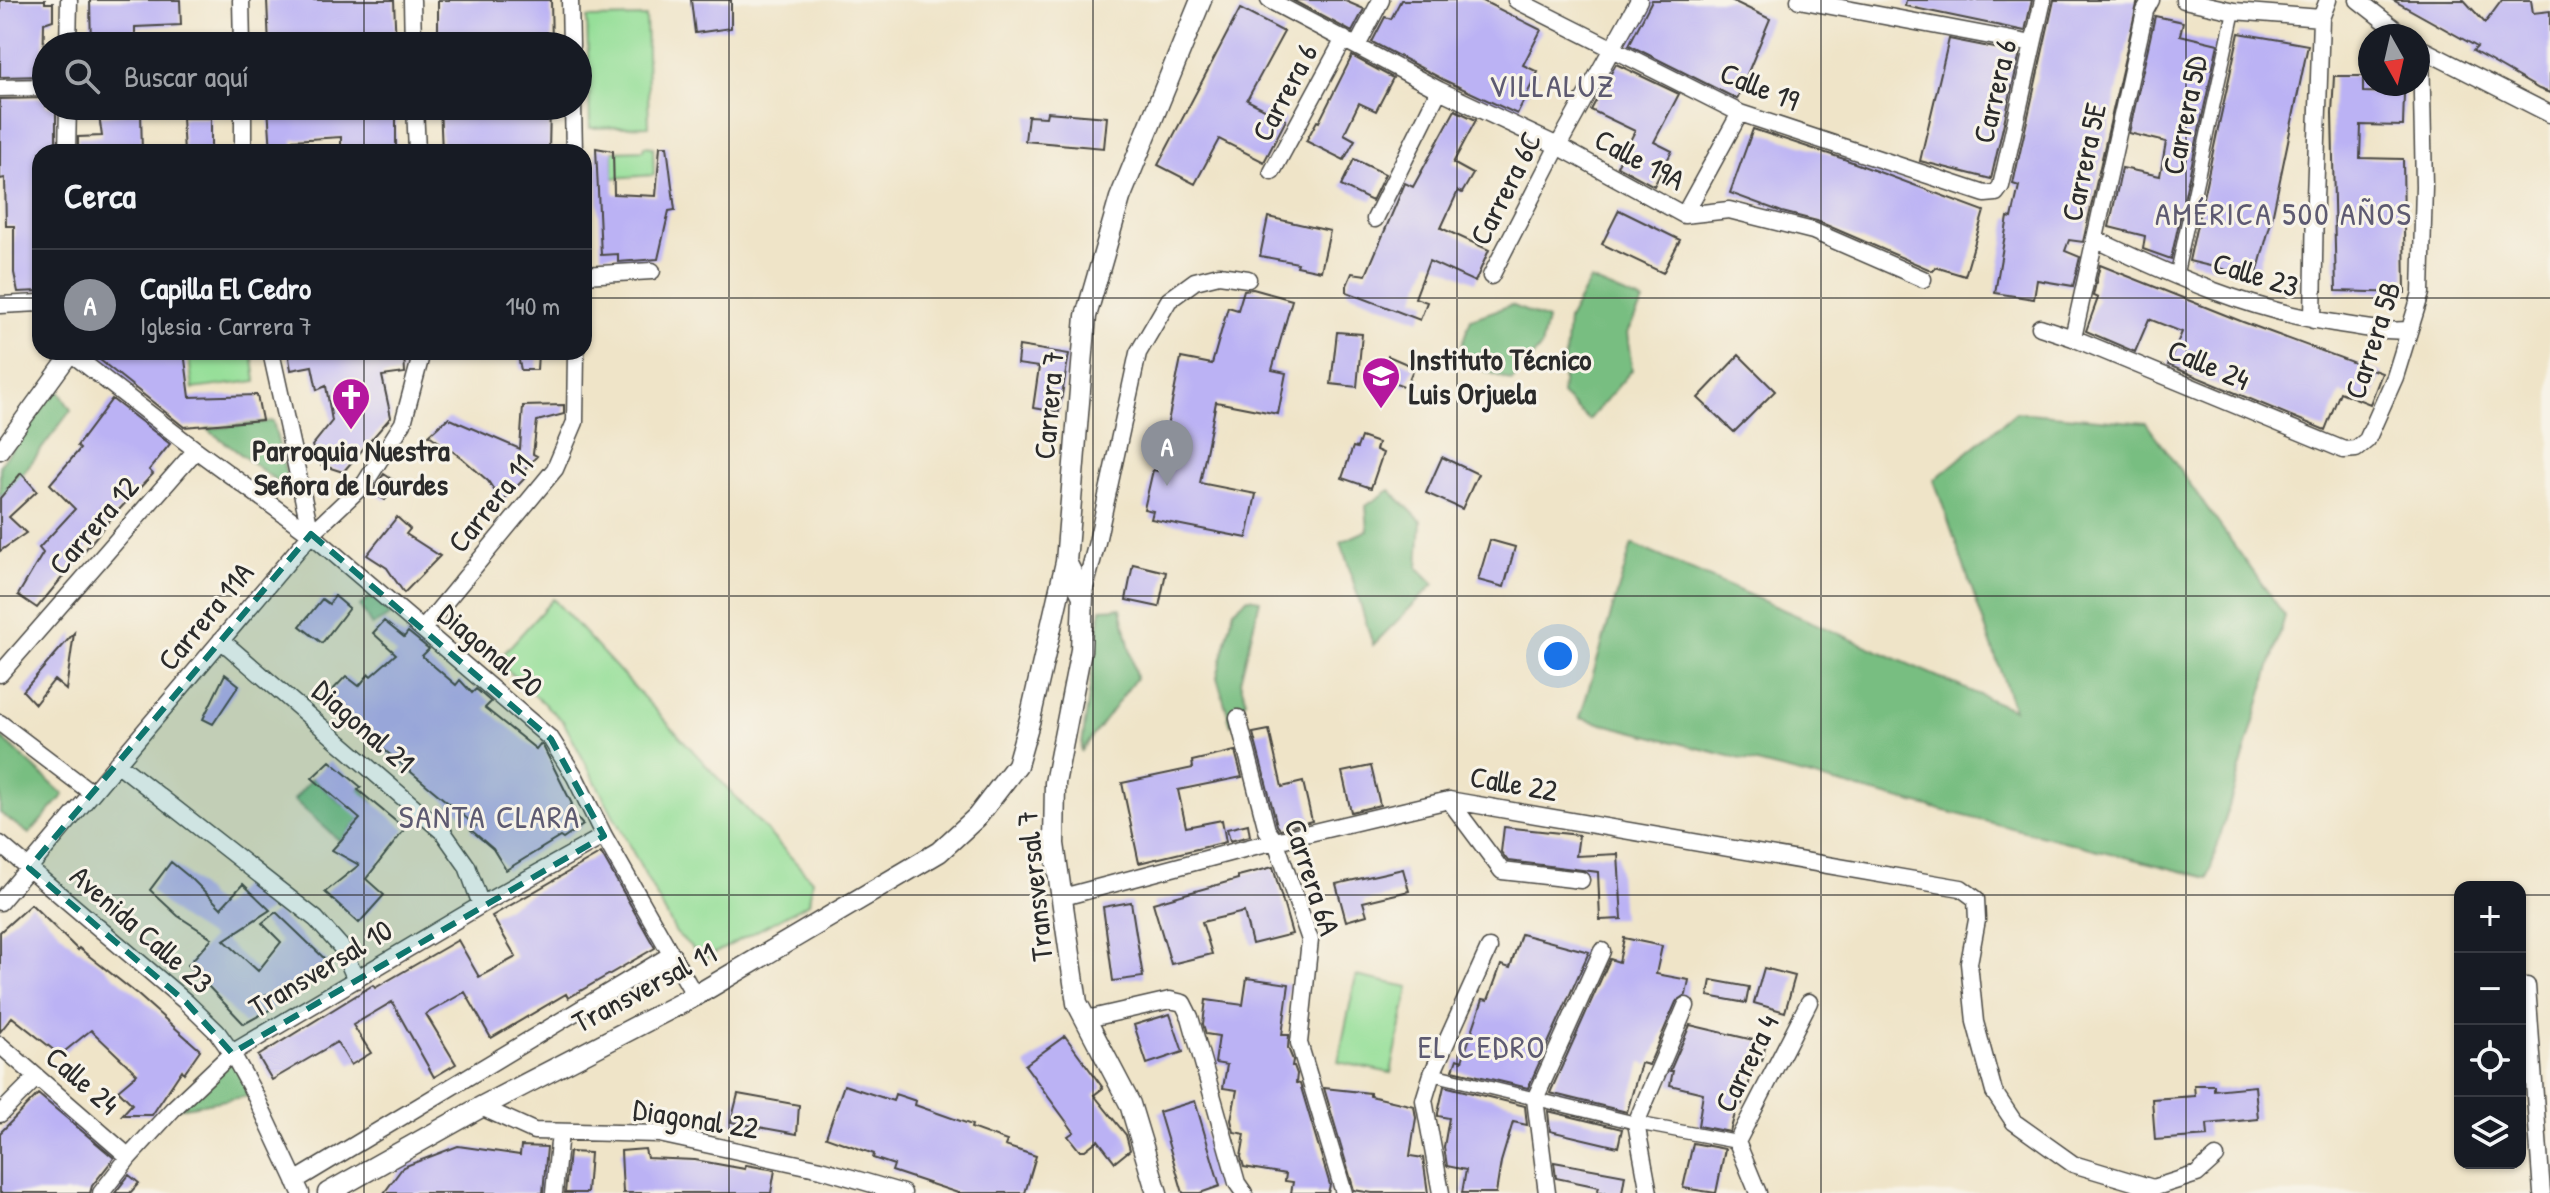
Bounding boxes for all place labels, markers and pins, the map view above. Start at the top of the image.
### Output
place label: Instituto Técnico Luis Orjuela [1409,339,1591,413]
school or university icon: Instituto Técnico Luis Orjuela [1360,355,1402,410]
church icon: Parroquia Nuestra Señora de Lourdes [330,376,372,431]
pin: A [1141,420,1193,486]
place label: Parroquia Nuestra Señora de Lourdes [252,430,450,504]

